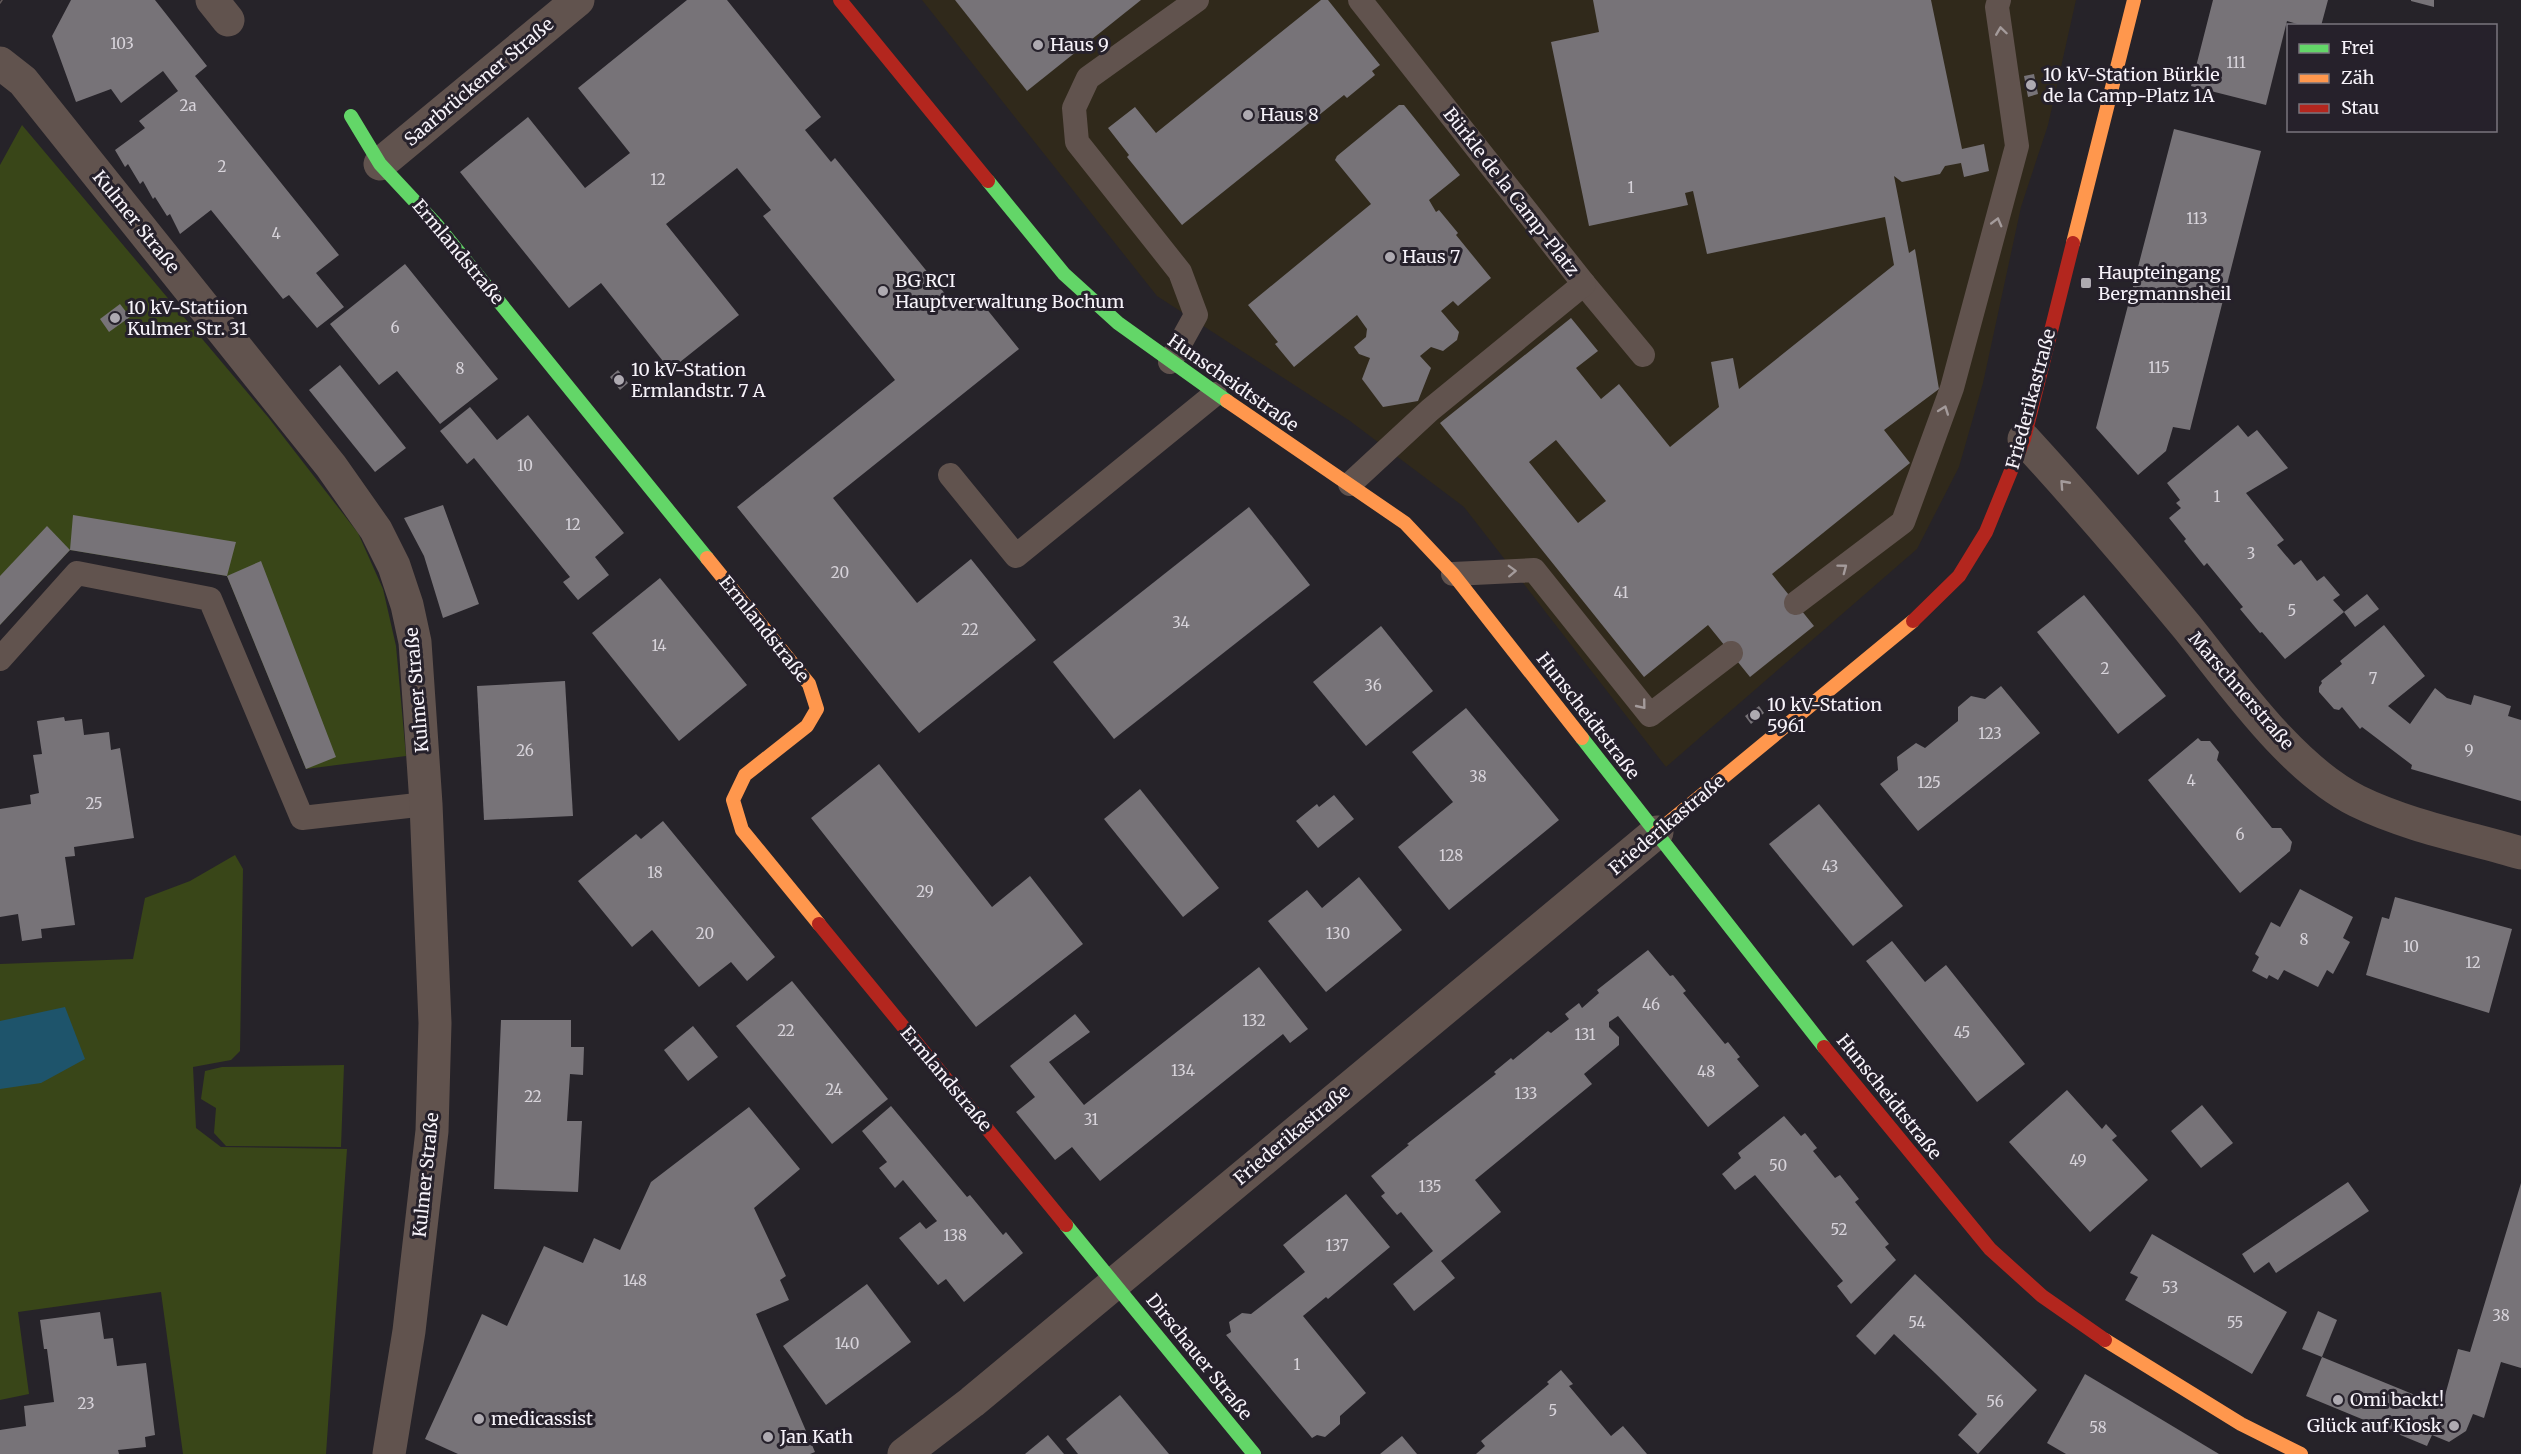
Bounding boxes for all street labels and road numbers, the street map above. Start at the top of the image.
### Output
street label: Saarbrückener Straße [399,12,558,151]
street label: Bürkle de la Camp-Platz [1438,103,1584,281]
street label: Kulmer Straße [88,166,185,278]
street label: Ermlandstraße [408,194,509,309]
street label: Friederikastraße [2001,326,2060,472]
street label: Hunscheidtstraße [1163,329,1303,436]
street label: Ermlandstraße [714,571,814,687]
street label: Kulmer Straße [400,627,433,754]
street label: Marschnerstraße [2184,627,2299,754]
street label: Hunscheidtstraße [1532,648,1645,784]
street label: Friederikastraße [1604,769,1729,880]
street label: Ermlandstraße [896,1021,997,1136]
street label: Hunscheidtstraße [1832,1029,1947,1164]
street label: Friederikastraße [1229,1079,1354,1190]
street label: Kulmer Straße [408,1111,443,1239]
street label: Dirschauer Straße [1141,1289,1257,1424]

